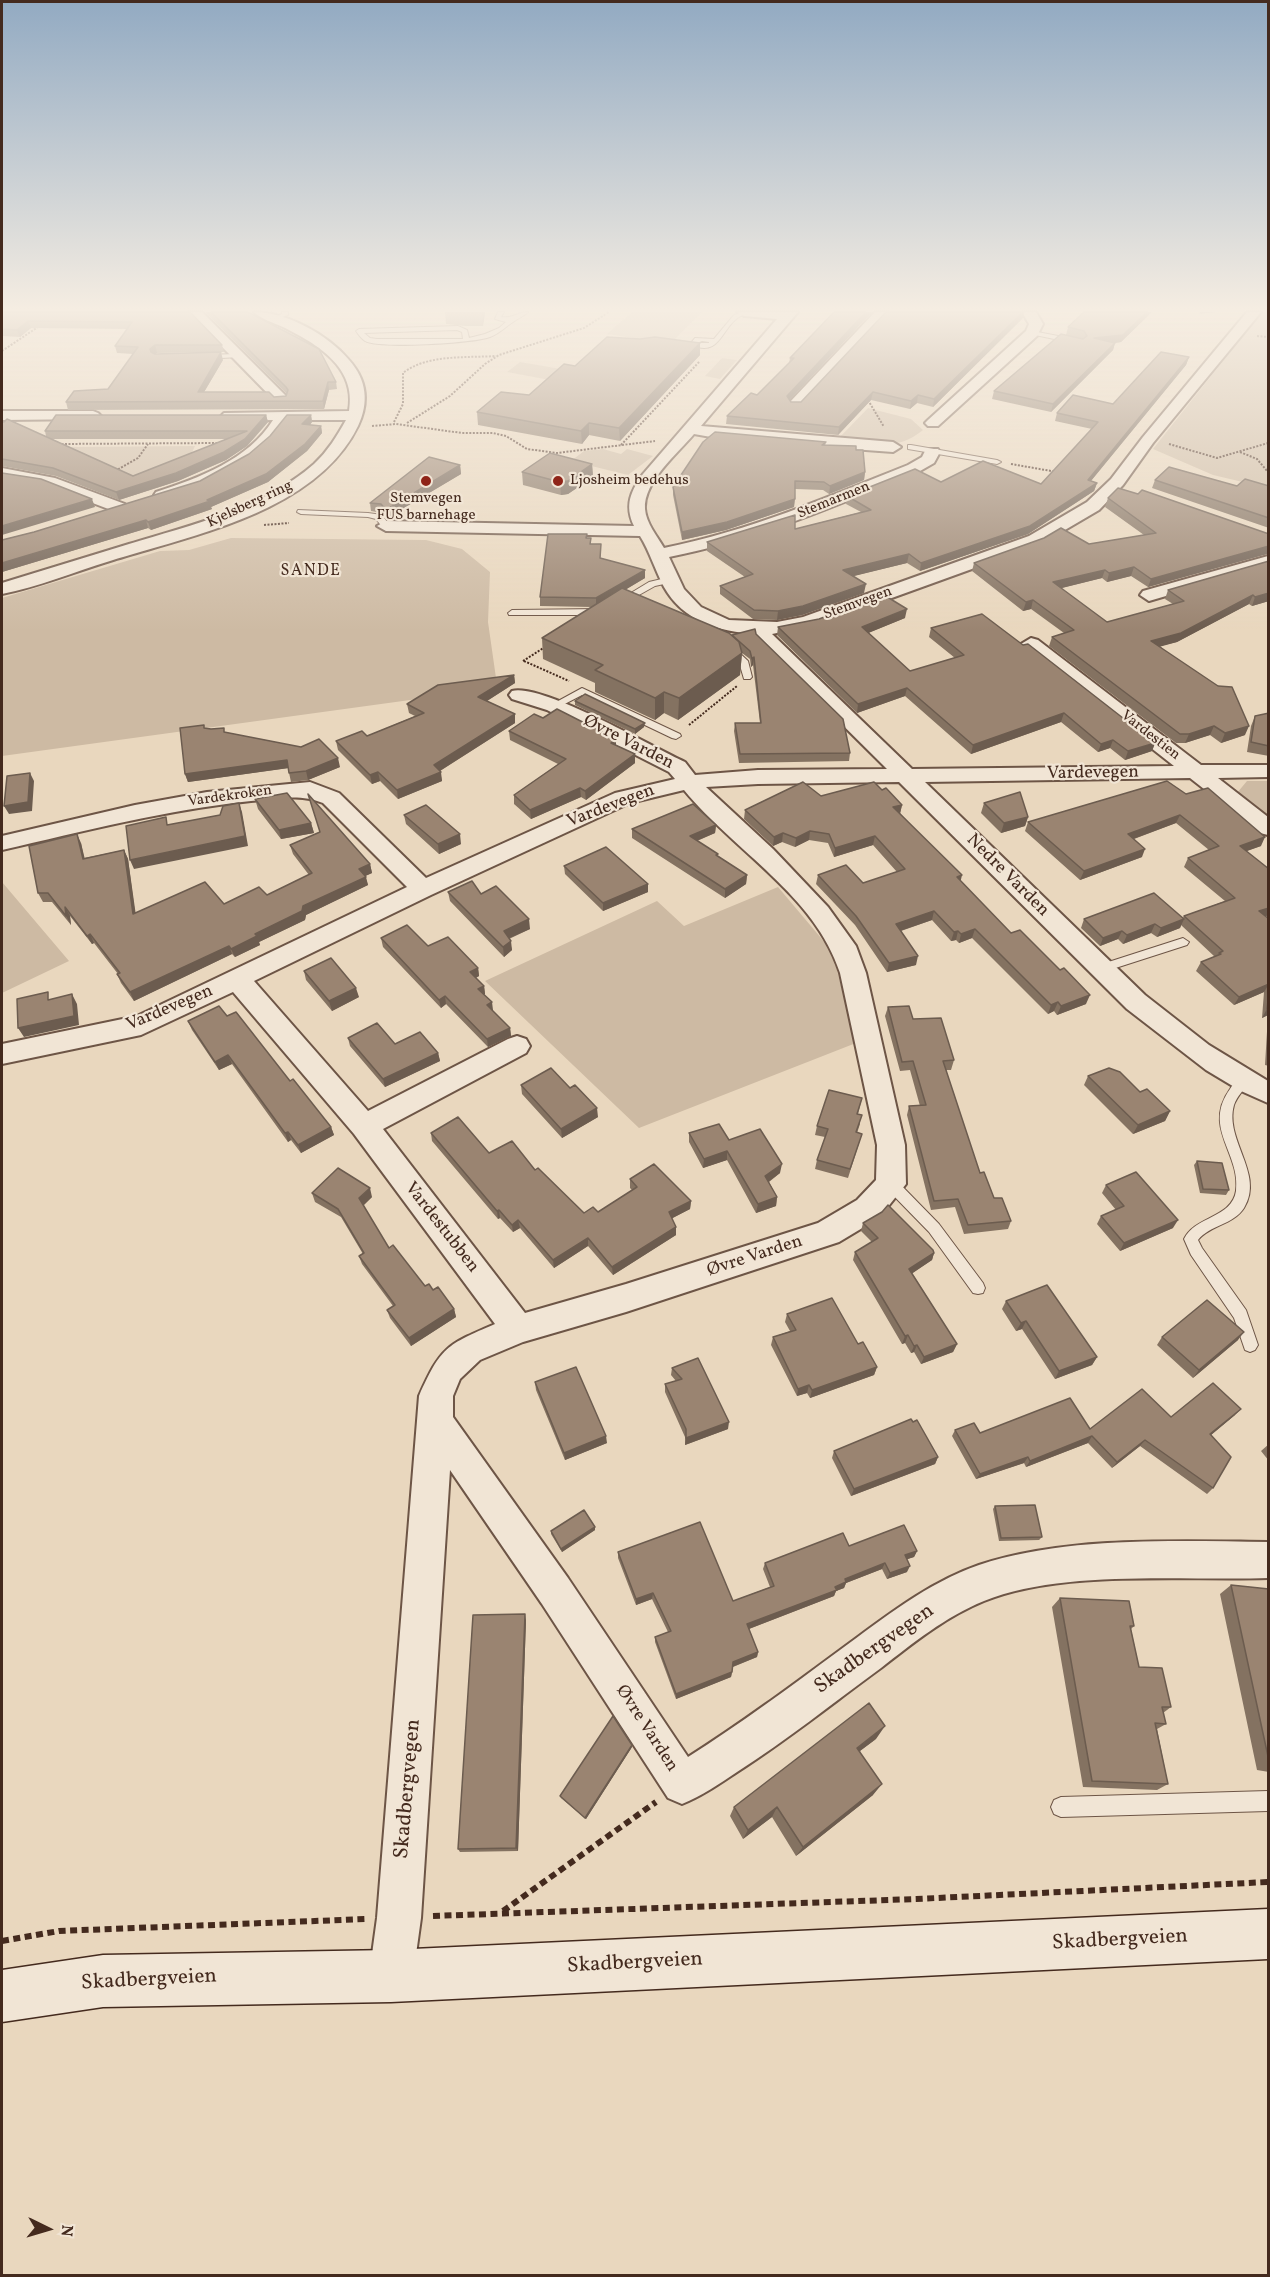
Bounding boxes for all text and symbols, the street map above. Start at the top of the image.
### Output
place label: Ljosheim bedehus [570,472,689,490]
marker: Stemvegen FUS barnehage [419,474,433,488]
marker: Ljosheim bedehus [551,474,565,488]
street label: Kjelsberg ring [204,477,296,533]
street label: Stemarmen [795,478,873,524]
place label: Stemvegen FUS barnehage [376,490,476,525]
district label: SANDE [281,562,341,582]
street label: Stemvegen [821,583,895,625]
street label: Vardestien [1117,707,1183,765]
street label: Øvre Varden [579,711,677,775]
street label: Vardevegen [1047,762,1139,786]
street label: Vardevegen [564,780,658,834]
street label: Vardekroken [187,782,273,812]
street label: Nedre Varden [961,830,1053,922]
street label: Vardevegen [123,981,217,1037]
street label: Vardestubben [399,1178,483,1278]
street label: Øvre Varden [705,1231,805,1283]
street label: Skadbergvegen [810,1599,940,1701]
street label: Øvre Varden [610,1682,682,1776]
street label: Skadbergvegen [390,1718,428,1860]
street label: Skadbergveien [1051,1925,1189,1957]
street label: Skadbergveien [566,1948,704,1980]
street label: Skadbergveien [80,1965,218,1997]
north arrow [18,2199,78,2259]
text: N [54,2224,77,2237]

